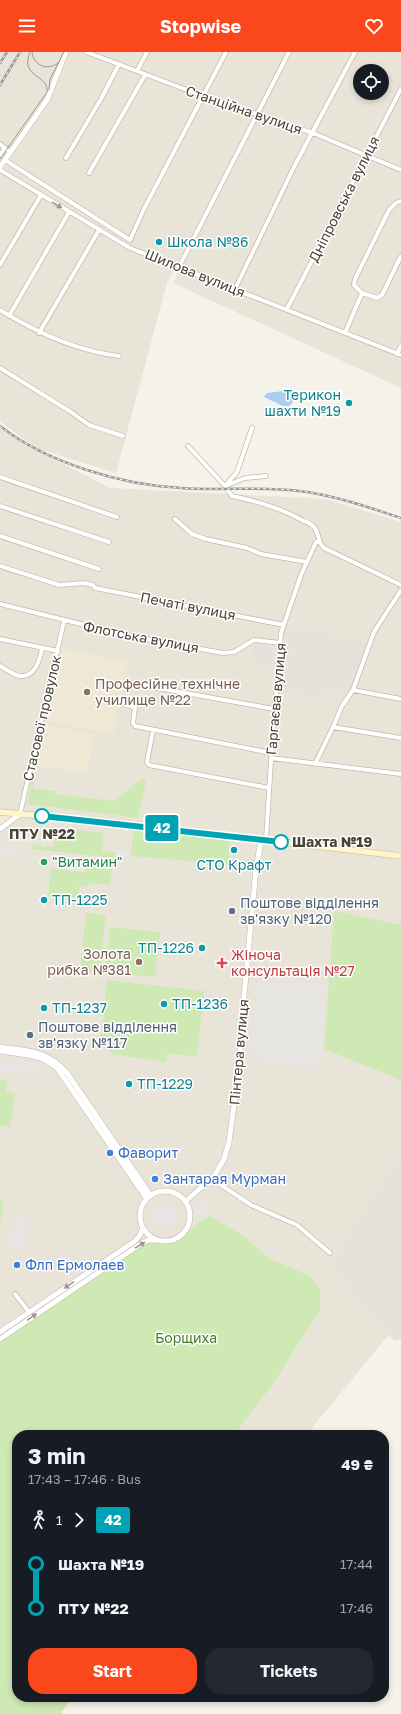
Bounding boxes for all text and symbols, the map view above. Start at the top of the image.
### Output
icon: menu [16,15,38,37]
text: Stopwise [160,15,241,37]
icon: heart [363,15,385,37]
map controls [353,64,389,100]
button: locate [353,64,389,100]
street label: Станційна вулиця [184,82,305,137]
street label: Дніпровська вулиця [304,133,383,264]
one-way arrow [51,201,63,208]
place label: Школа №86 [167,233,249,250]
marker: Школа №86 [154,237,164,247]
street label: Шилова вулиця [143,245,248,300]
place label: Терикон шахти №19 [265,386,341,419]
marker: Терикон шахти №19 [344,398,354,408]
street label: Печаті вулиця [139,588,237,623]
street label: Флотська вулиця [82,617,201,656]
street label: Гаргаєва вулиця [262,642,289,756]
street label: Стасової провулок [19,653,64,783]
place label: Професійне технічне училище №22 [95,675,240,708]
marker: Професійне технічне училище №22 [82,687,92,697]
marker: ПТУ №22 [34,808,50,824]
line badge: 42 [144,815,180,841]
text: 42 [153,819,171,836]
place label: ПТУ №22 [9,825,75,842]
place label: Шахта №19 [292,833,373,850]
marker: Шахта №19 [273,834,289,850]
marker: СТО Крафт [229,845,239,855]
place label: "Витамин" [52,853,123,870]
place label: СТО Крафт [197,856,272,873]
marker: "Витамин" [39,857,49,867]
place label: ТП-1225 [52,891,108,908]
place label: Поштове відділення зв'язку №120 [240,894,379,927]
marker: ТП-1225 [39,895,49,905]
marker: Поштове відділення зв'язку №120 [227,906,237,916]
place label: ТП-1226 [138,939,194,956]
marker: ТП-1226 [197,943,207,953]
place label: Золота рибка №381 [47,945,131,978]
place label: Жіноча консультація №27 [231,946,355,979]
marker: Золота рибка №381 [134,957,144,967]
marker: Жіноча консультація №27 [216,957,228,969]
place label: ТП-1236 [172,995,228,1012]
street label: Пінтера вулиця [225,998,252,1106]
place label: ТП-1237 [52,999,107,1016]
marker: ТП-1236 [159,999,169,1009]
marker: ТП-1237 [39,1003,49,1013]
place label: Поштове відділення зв'язку №117 [38,1018,177,1051]
marker: Поштове відділення зв'язку №117 [25,1030,35,1040]
place label: ТП-1229 [137,1075,193,1092]
marker: ТП-1229 [124,1079,134,1089]
place label: Фаворит [118,1144,178,1161]
marker: Фаворит [105,1148,115,1158]
place label: Зантарая Мурман [163,1170,286,1187]
marker: Зантарая Мурман [150,1174,160,1184]
one-way arrow [134,1241,146,1248]
place label: Флп Ермолаев [25,1256,124,1273]
marker: Флп Ермолаев [12,1260,22,1270]
one-way arrow [64,1281,74,1289]
one-way arrow [27,1313,38,1321]
park label: Борщиха [155,1329,217,1346]
text: 3 min [28,1442,86,1469]
text: 49 ₴ [341,1455,373,1473]
text: 17:43 – 17:46 · Bus [28,1471,141,1487]
icon: walk [28,1509,50,1531]
icon: forward [68,1509,90,1531]
text: 42 [104,1511,122,1528]
text: 1 [56,1512,62,1528]
text: Шахта №19 [58,1555,144,1573]
text: 17:44 [340,1556,373,1572]
text: ПТУ №22 [58,1599,129,1617]
text: 17:46 [340,1600,373,1616]
button: Start [28,1648,197,1694]
button: Tickets [205,1648,373,1694]

